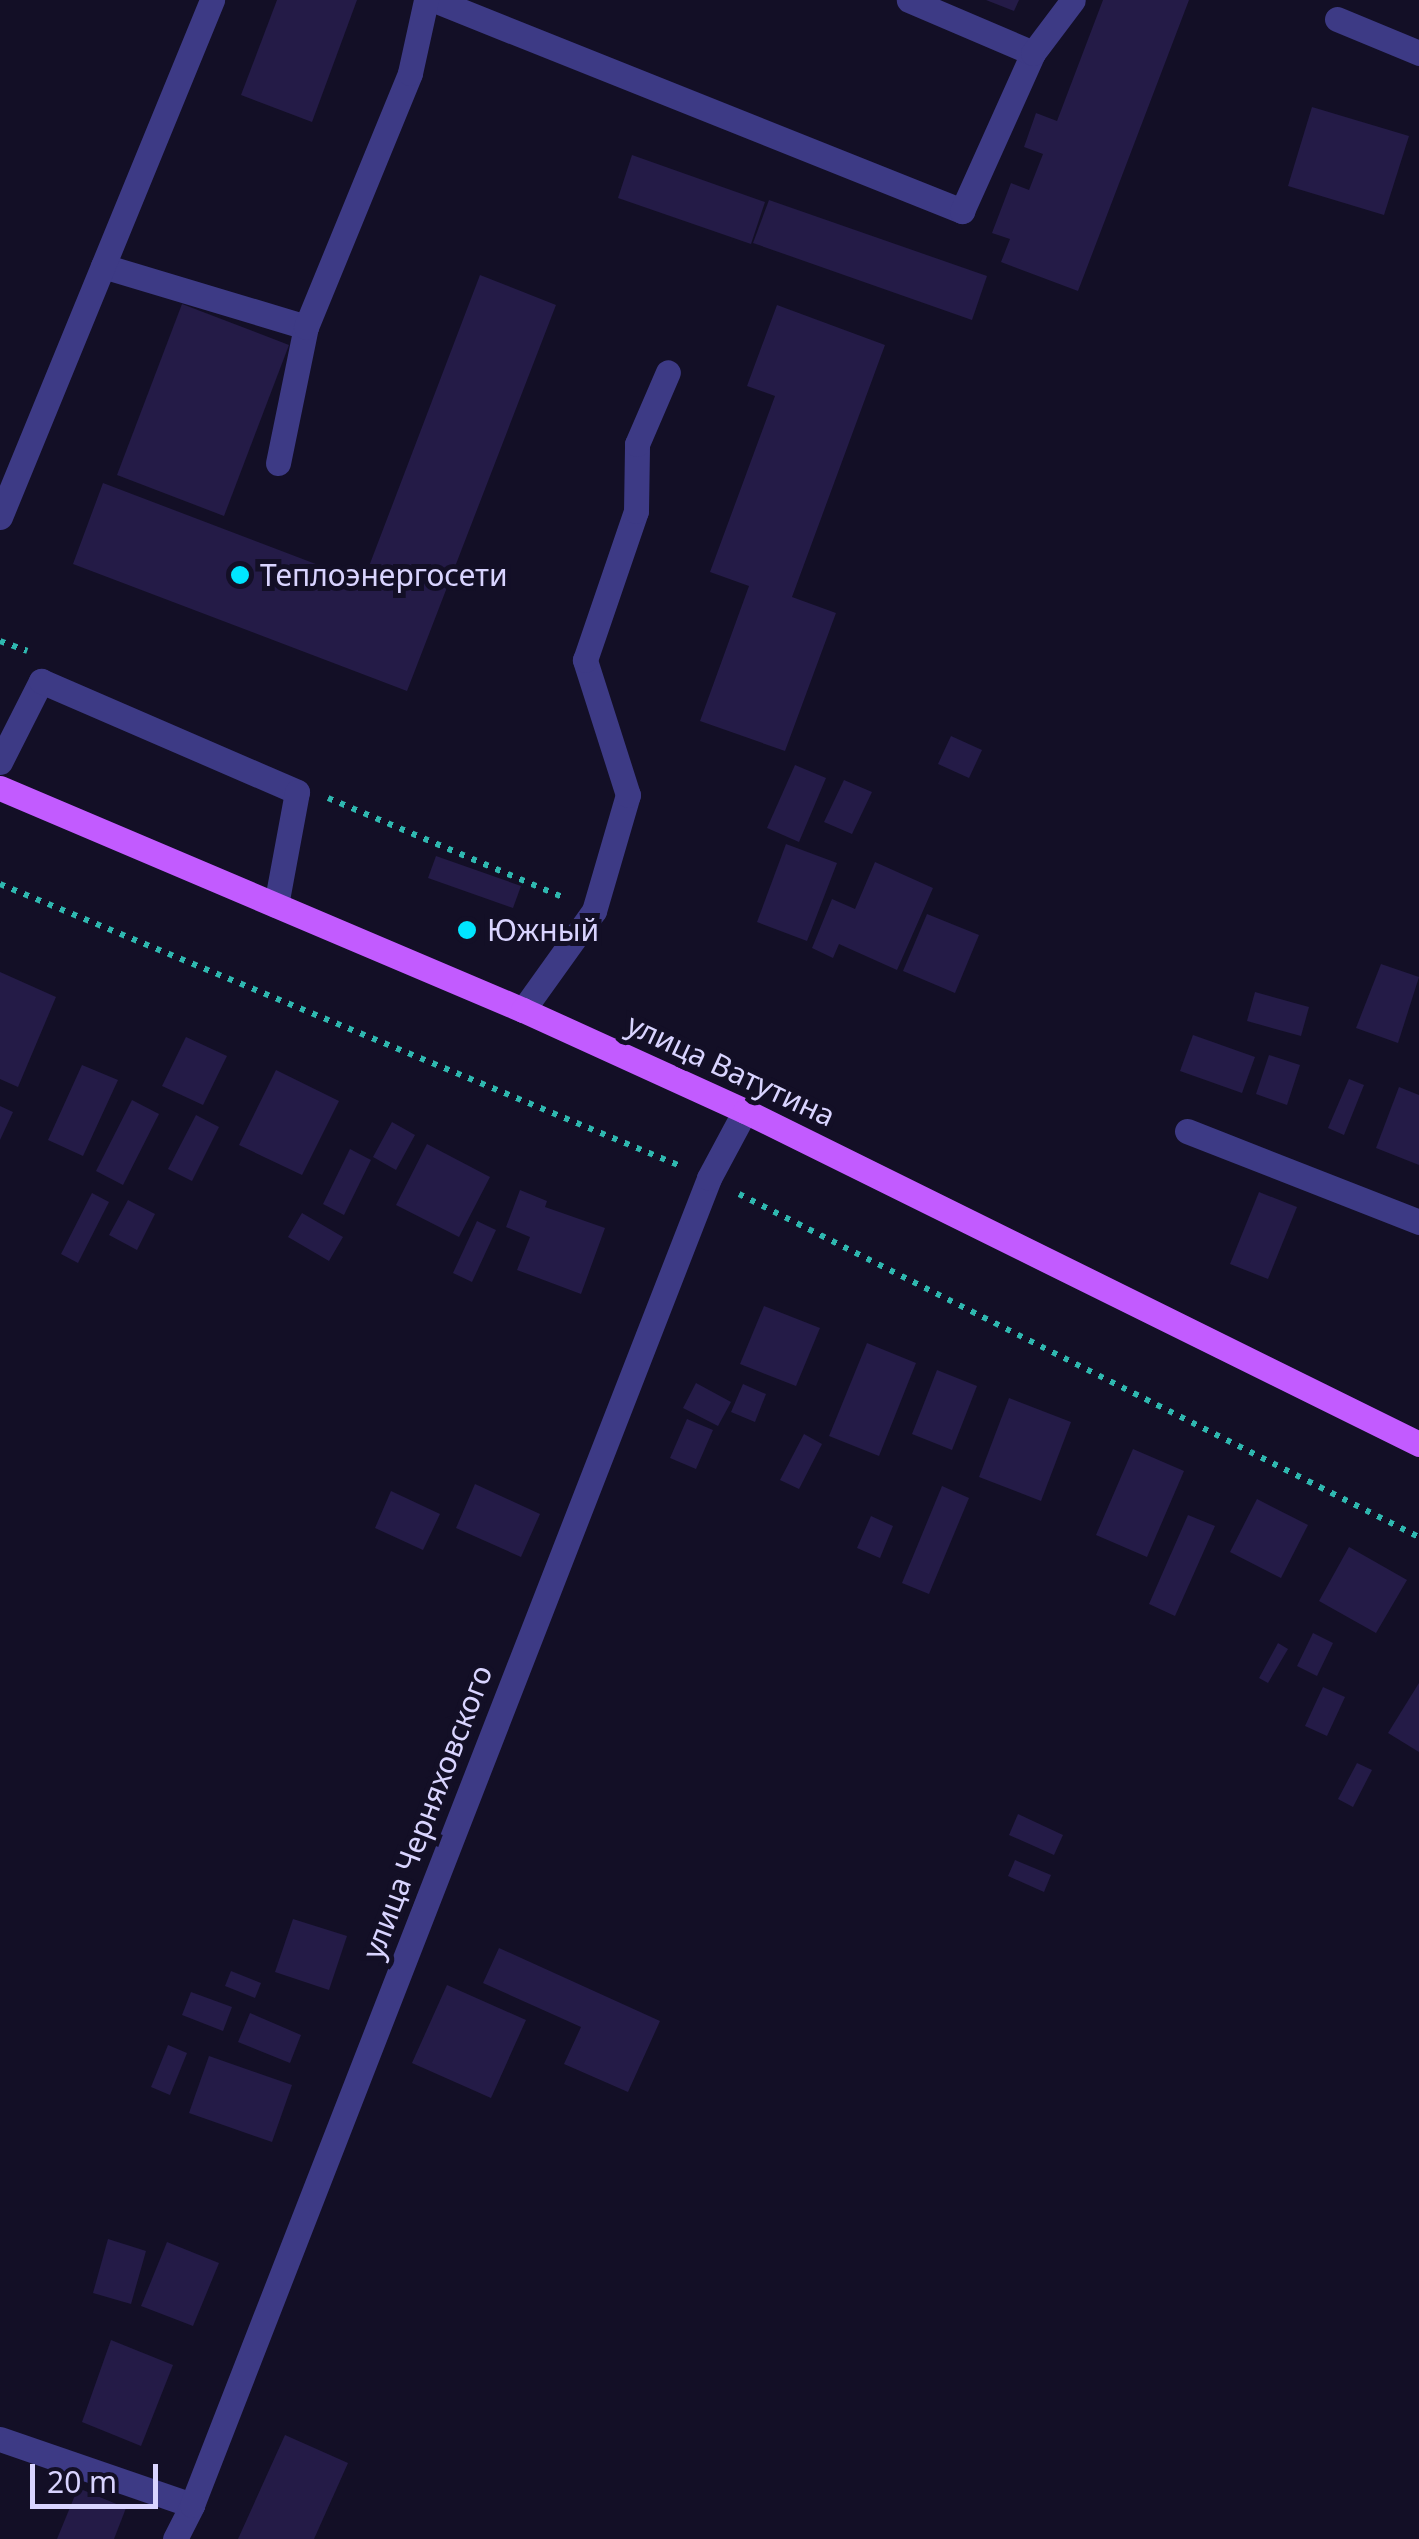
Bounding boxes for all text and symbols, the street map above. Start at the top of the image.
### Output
place label: Теплоэнергосети [260,557,508,593]
marker: Теплоэнергосети [229,564,251,586]
place label: Южный [487,912,599,948]
marker: Южный [456,919,478,941]
street label: улица Ватутина [621,1006,841,1134]
street label: улица Черняховского [354,1660,500,1964]
scale bar [35,2444,162,2506]
text: 20 m [47,2461,117,2502]

